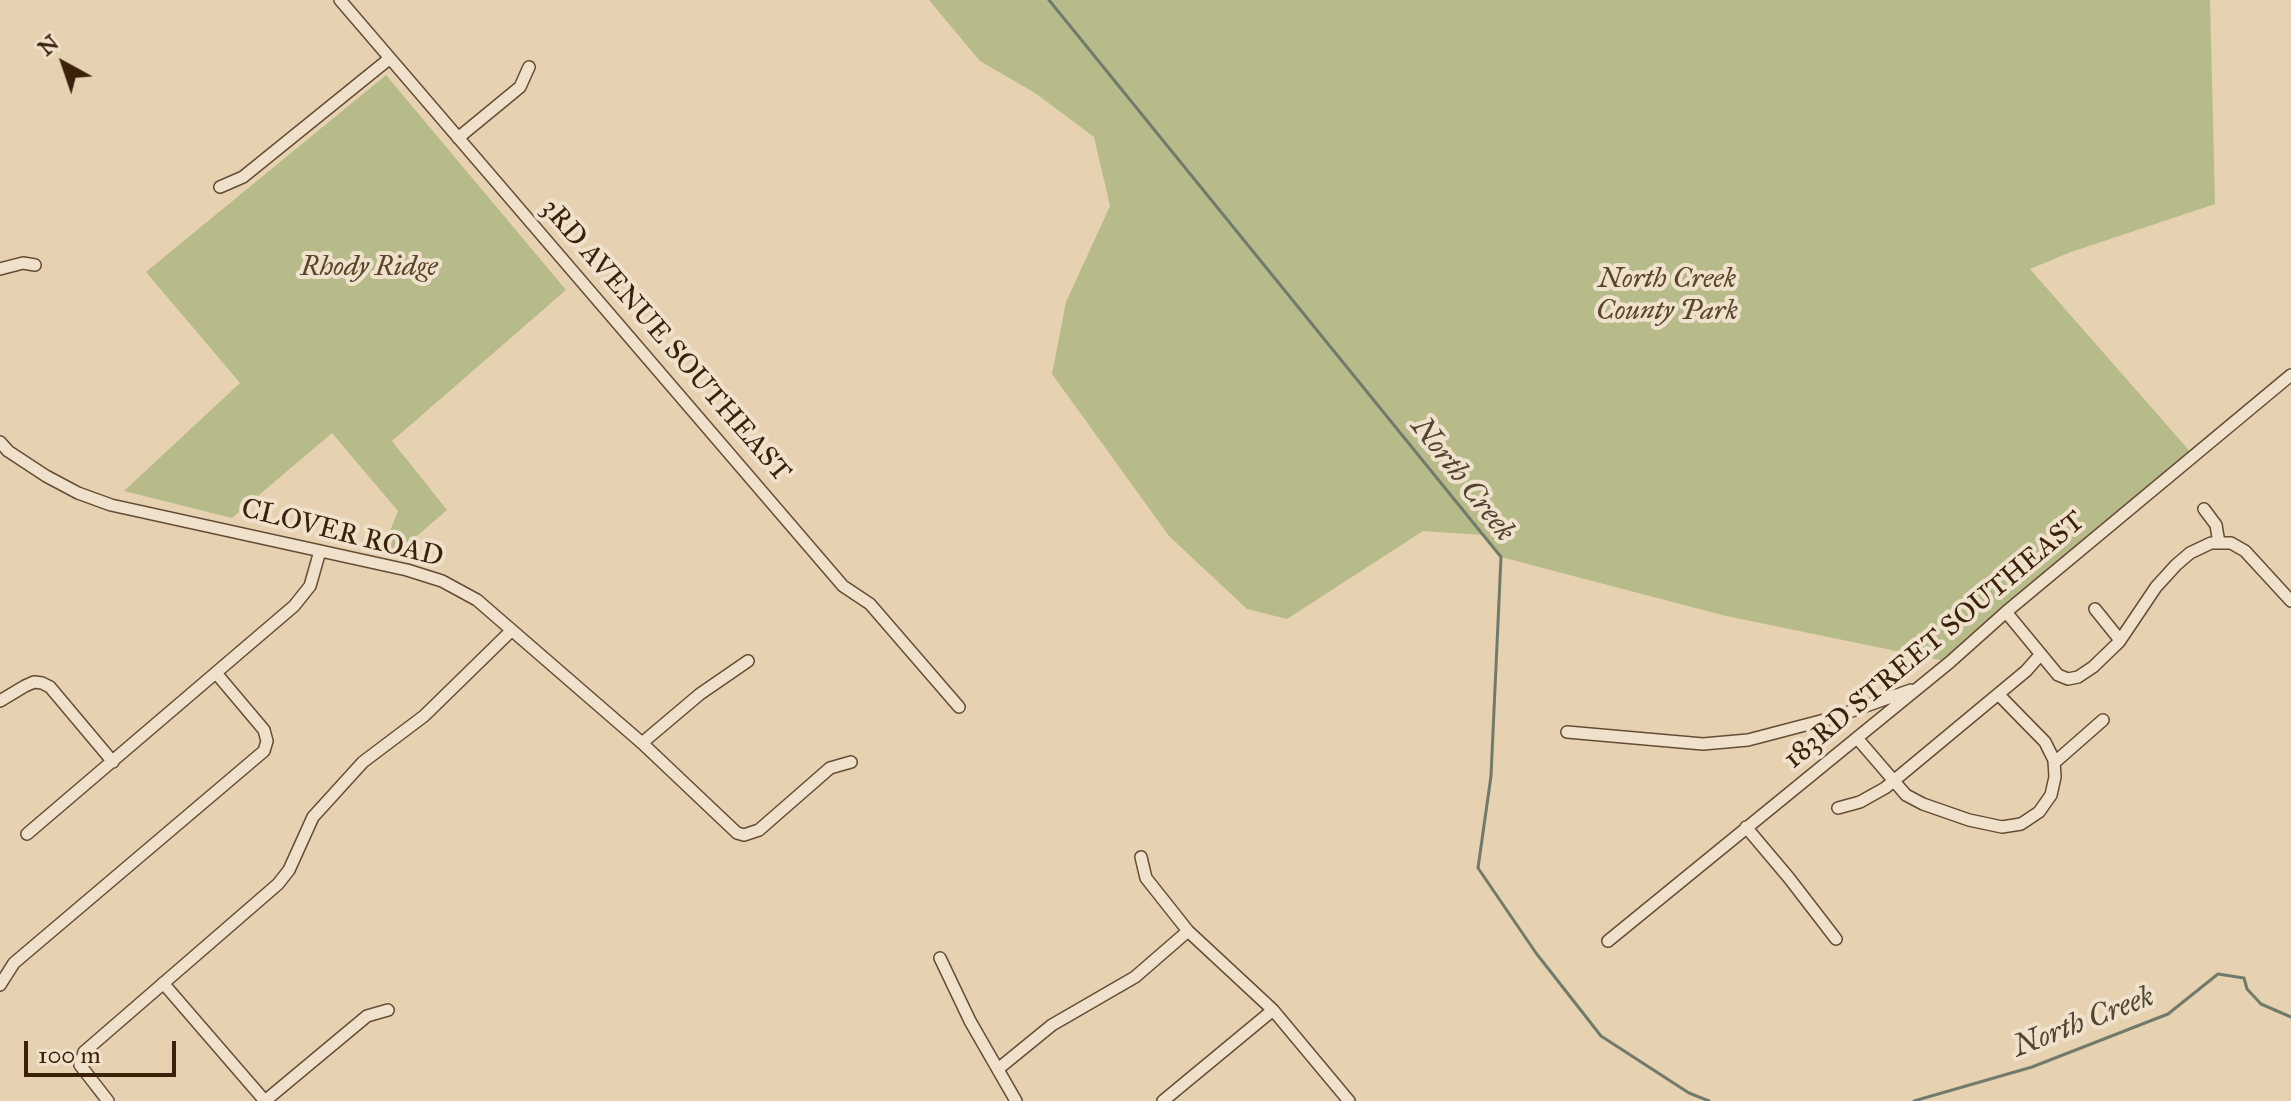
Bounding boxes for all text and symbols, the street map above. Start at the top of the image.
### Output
north arrow [24,24,104,104]
text: N [32,29,64,62]
street label: 3RD AVENUE SOUTHEAST [533,193,797,489]
park label: Rhody Ridge [300,251,438,285]
park label: North Creek County Park [1596,263,1738,329]
water label: North Creek [1402,411,1522,549]
street label: CLOVER ROAD [238,493,446,575]
street label: 183RD STREET SOUTHEAST [1778,505,2092,777]
water label: North Creek [2008,980,2160,1066]
scale bar [28,1025,180,1075]
text: 100 m [38,1040,101,1070]

